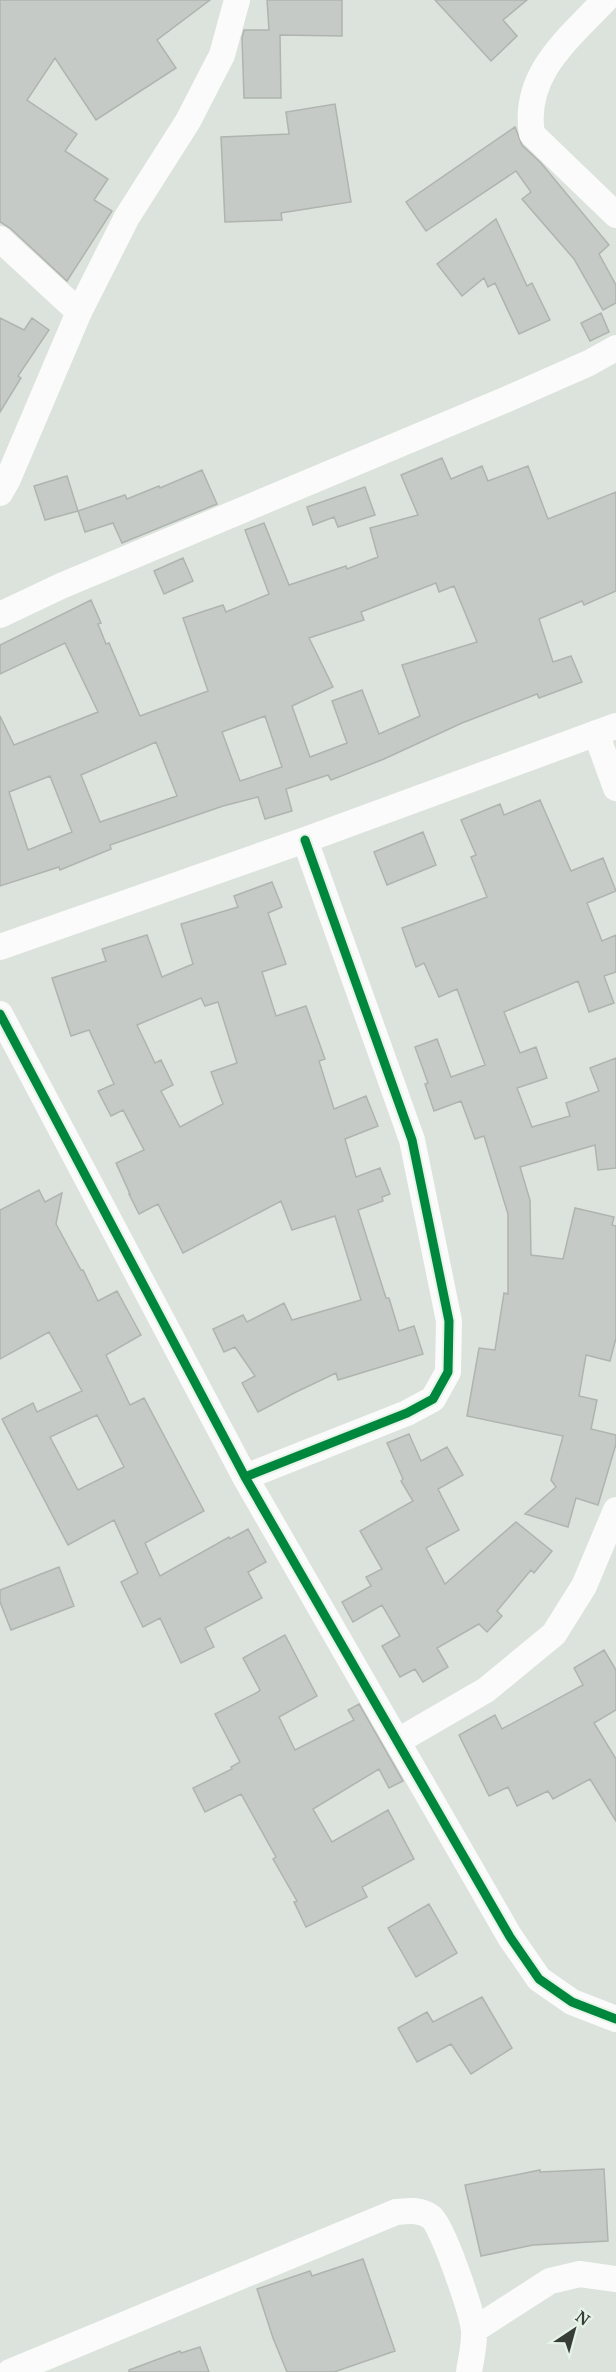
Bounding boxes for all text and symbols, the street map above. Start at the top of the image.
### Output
north arrow [544,2300,604,2360]
text: N [571,2305,595,2331]

